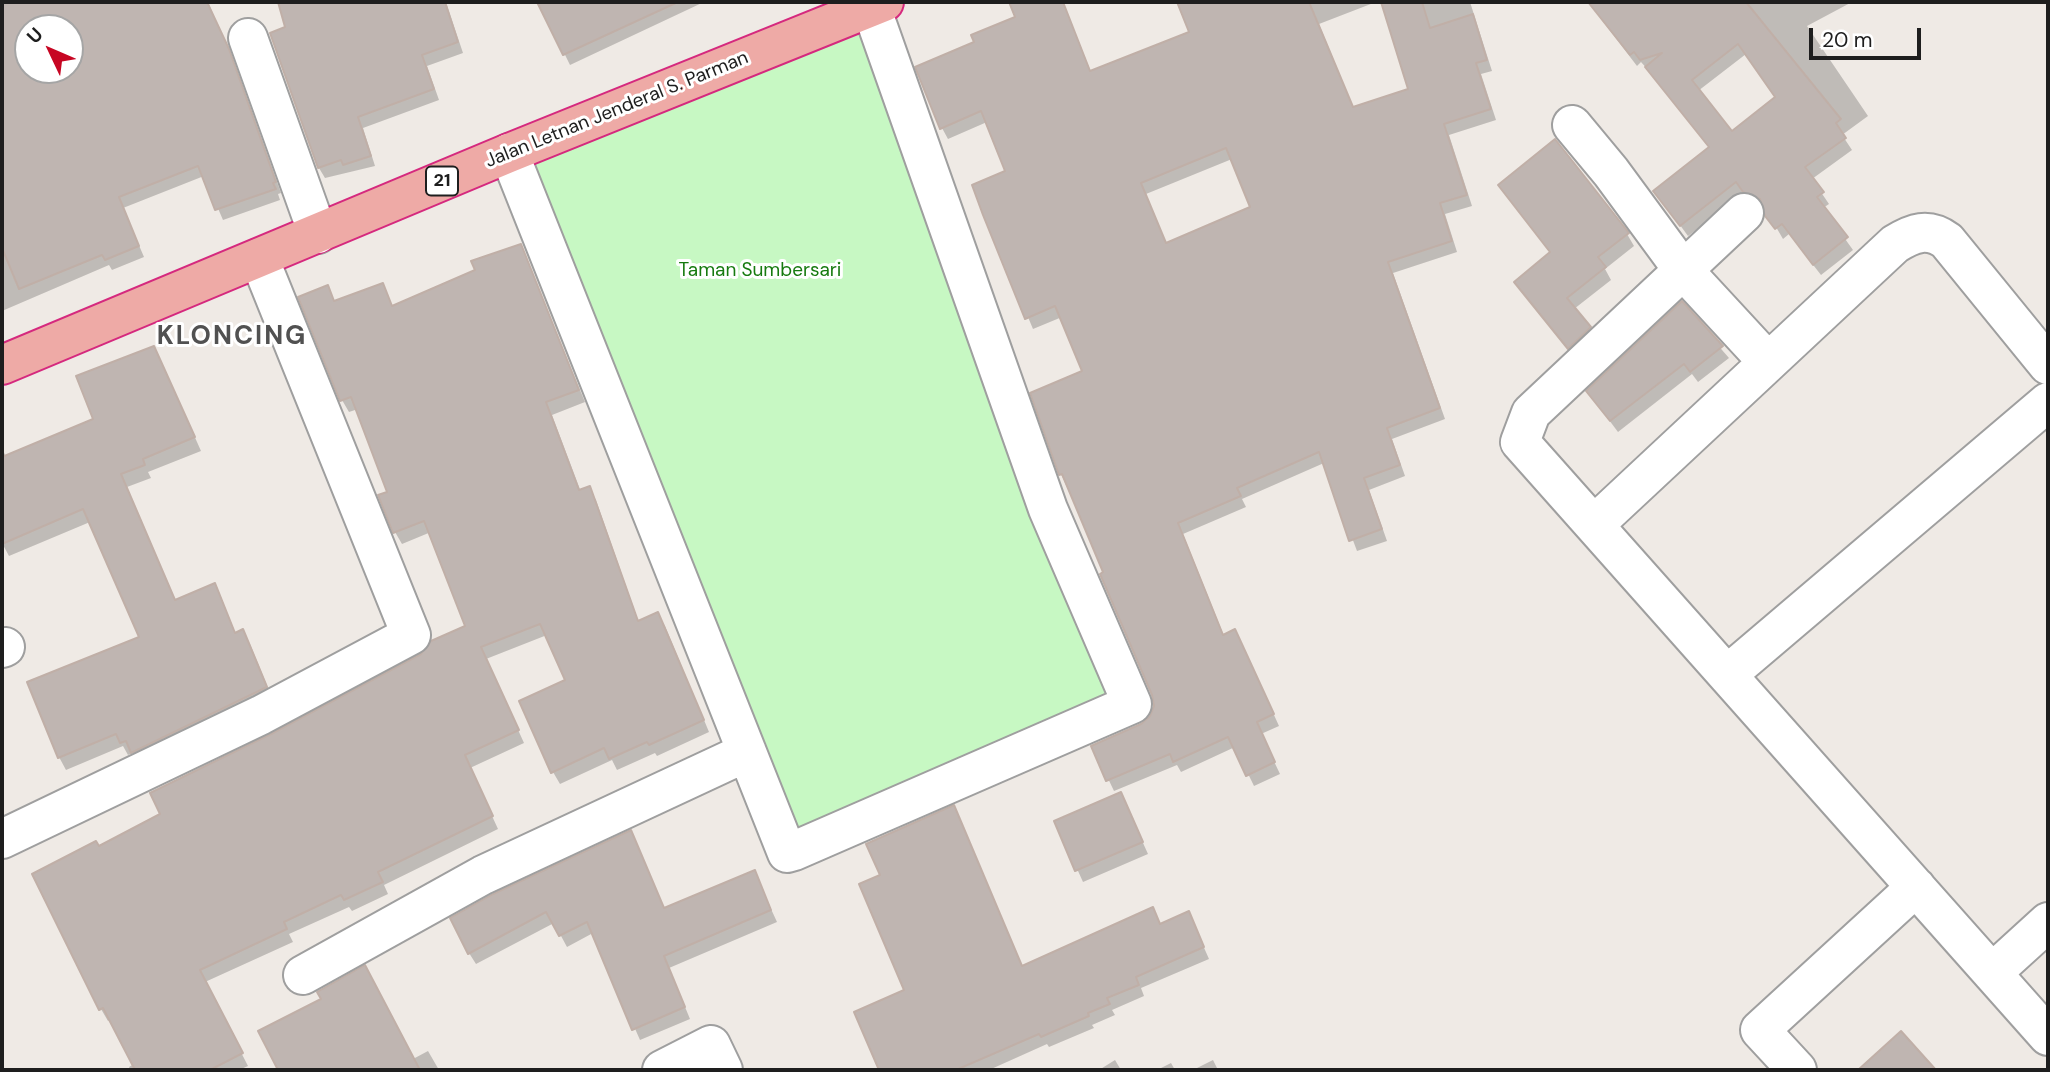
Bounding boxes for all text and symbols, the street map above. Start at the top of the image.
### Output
north arrow [14,14,84,84]
scale bar [1812,14,1924,58]
text: U [21,22,48,49]
text: 20 m [1822,26,1873,54]
street label: Jalan Letnan Jenderal S. Parman [482,47,752,173]
road number: 21 [426,166,458,196]
park label: Taman Sumbersari [679,260,841,282]
district label: KLONCING [158,321,306,353]

